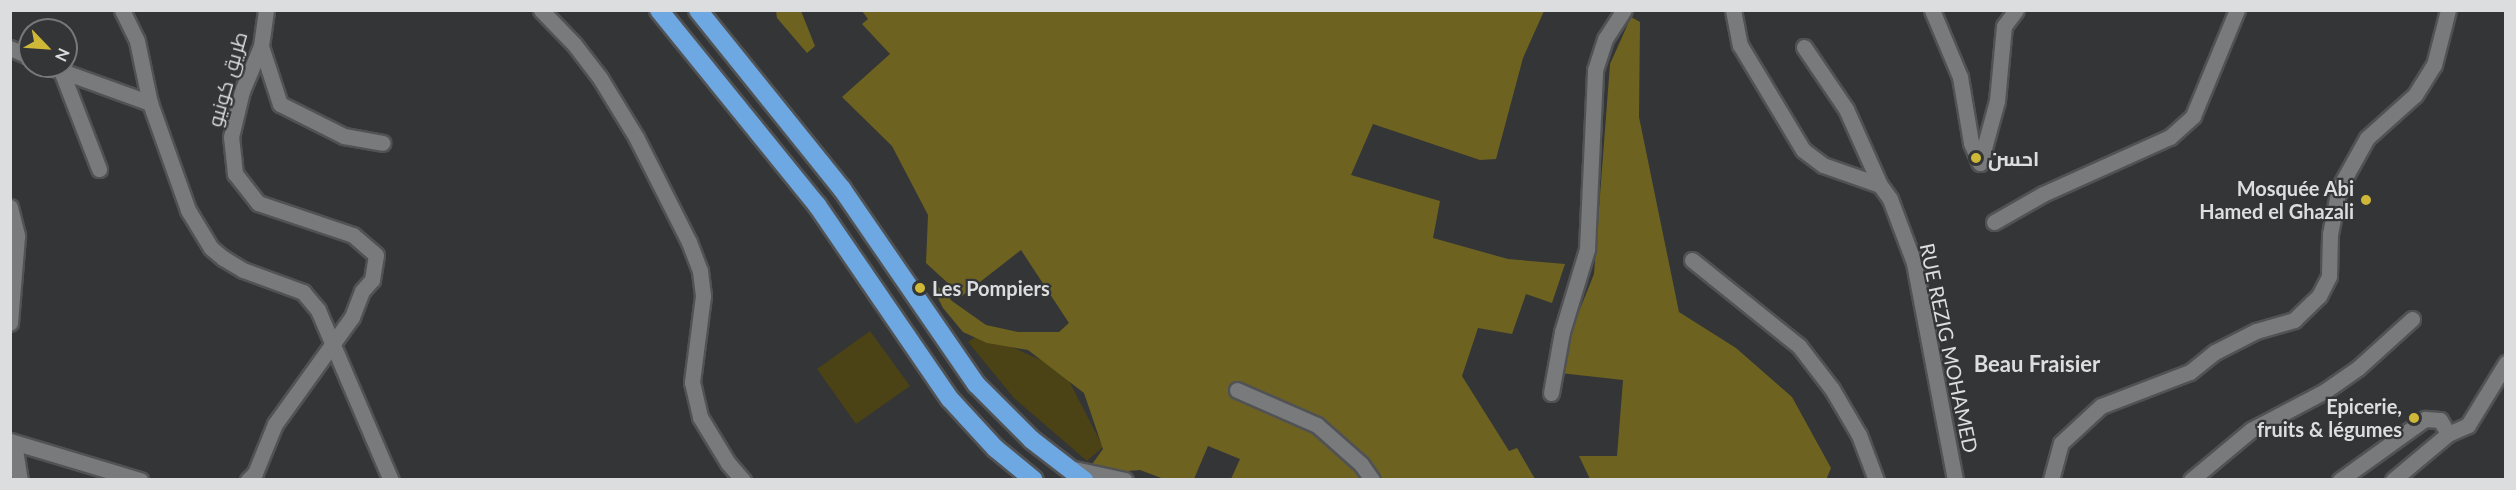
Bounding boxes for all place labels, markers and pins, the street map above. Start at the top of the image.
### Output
place label: احسن [1988,146,2039,170]
marker: احسن [1969,151,1983,165]
place label: Mosquée Abi Hamed el Ghazali [2199,176,2354,223]
marker: Mosquée Abi Hamed el Ghazali [2359,193,2373,207]
place label: Les Pompiers [932,276,1050,300]
marker: Les Pompiers [913,281,927,295]
place label: Epicerie, fruits & légumes [2257,394,2402,441]
marker: Epicerie, fruits & légumes [2407,411,2421,425]

